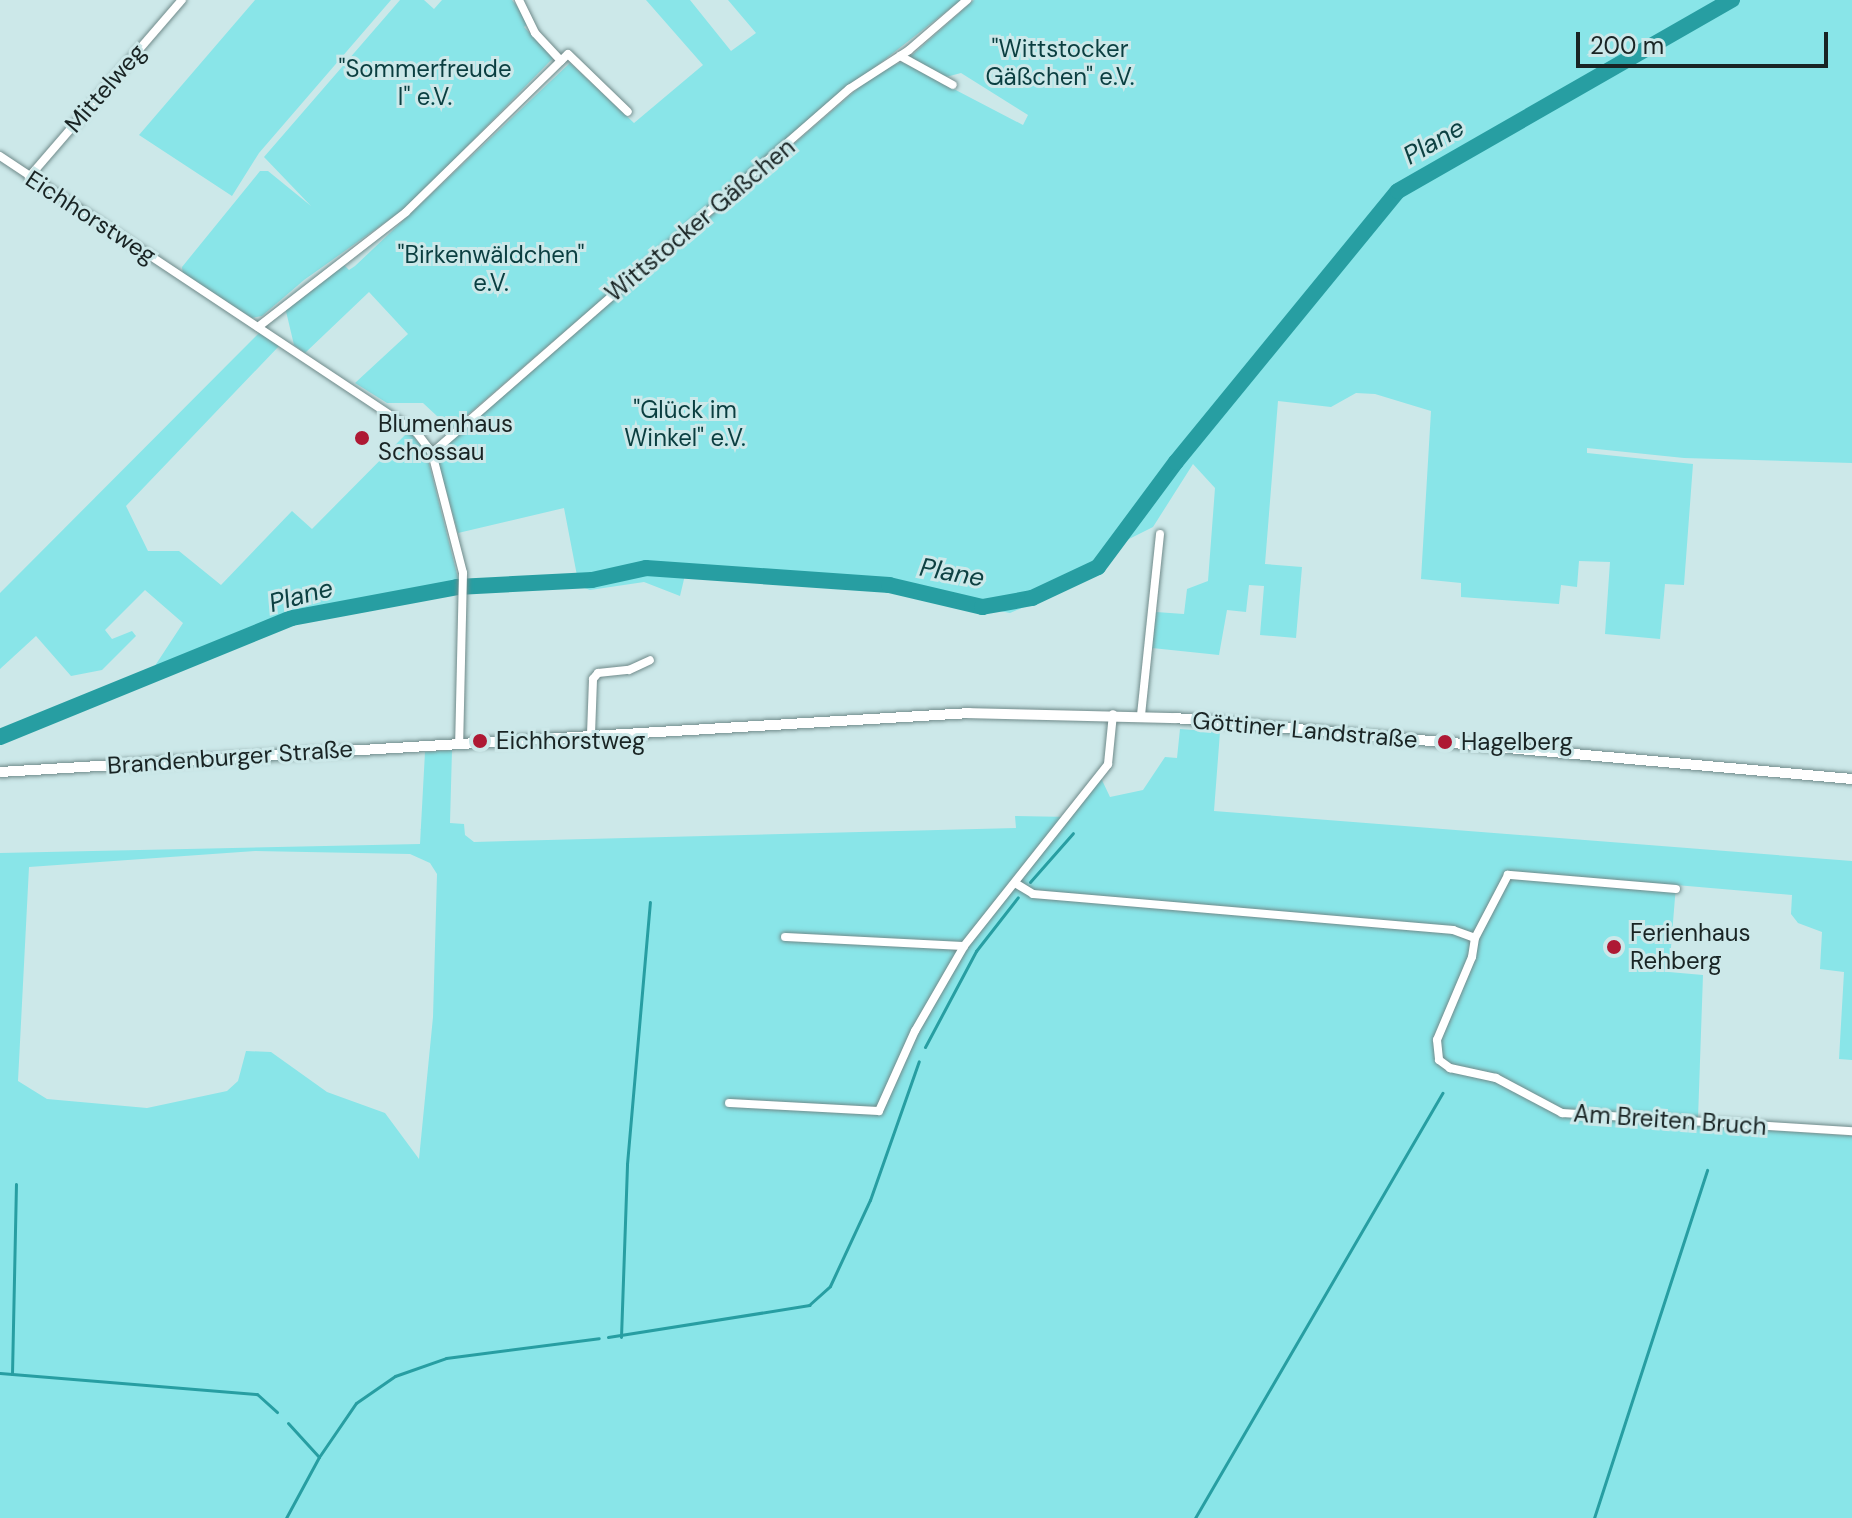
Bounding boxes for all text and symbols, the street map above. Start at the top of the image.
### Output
scale bar [1580,16,1832,66]
text: 200 m [1590,30,1664,61]
park label: "Wittstocker Gäßchen" e.V. [985,35,1135,91]
street label: Mittelweg [59,38,151,138]
park label: "Sommerfreude I" e.V. [338,55,512,111]
water label: Plane [1398,112,1470,172]
street label: Wittstocker Gäßchen [600,132,800,308]
street label: Eichhorstweg [20,164,162,270]
park label: "Birkenwäldchen" e.V. [398,241,584,297]
park label: "Glück im Winkel" e.V. [624,396,746,452]
place label: Blumenhaus Schossau [378,410,513,466]
marker: Blumenhaus Schossau [353,429,371,447]
water label: Plane [917,552,987,594]
water label: Plane [266,573,336,619]
street label: Göttiner Landstraße [1191,706,1419,754]
place label: Eichhorstweg [496,727,645,755]
place label: Hagelberg [1461,728,1573,756]
marker: Eichhorstweg [471,732,489,750]
marker: Hagelberg [1436,733,1454,751]
street label: Brandenburger Straße [106,734,354,780]
place label: Ferienhaus Rehberg [1630,919,1751,975]
marker: Ferienhaus Rehberg [1605,938,1623,956]
street label: Am Breiten Bruch [1572,1099,1768,1141]

